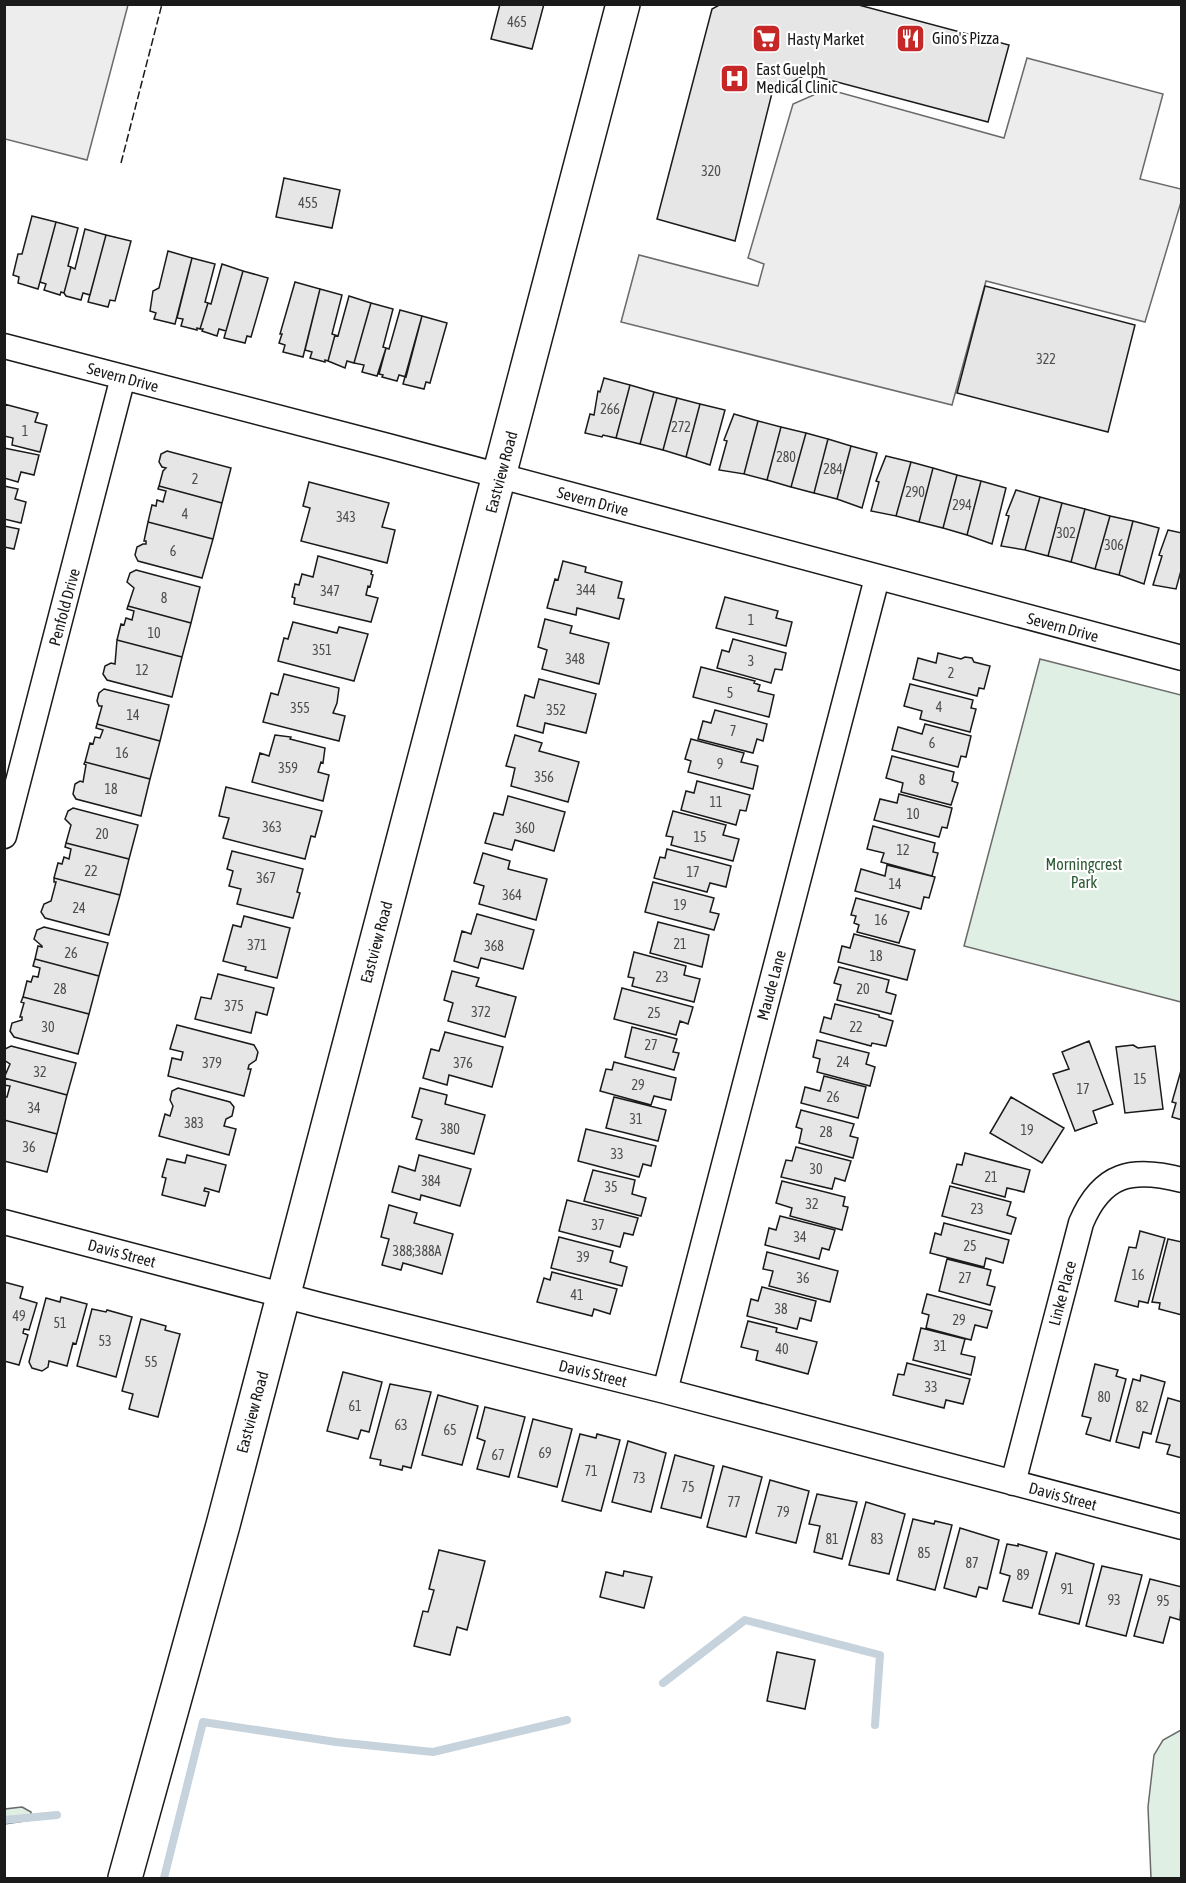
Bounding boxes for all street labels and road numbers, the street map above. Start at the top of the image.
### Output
street label: Severn Drive [85,359,161,395]
street label: Eastview Road [481,429,521,515]
street label: Severn Drive [555,483,631,519]
street label: Penfold Drive [45,566,83,648]
street label: Severn Drive [1025,609,1101,645]
street label: Eastview Road [356,899,396,985]
street label: Maude Lane [753,948,789,1022]
street label: Davis Street [86,1235,158,1271]
street label: Linke Place [1045,1259,1079,1327]
street label: Davis Street [557,1356,629,1390]
street label: Eastview Road [232,1369,272,1455]
street label: Davis Street [1027,1478,1099,1514]

